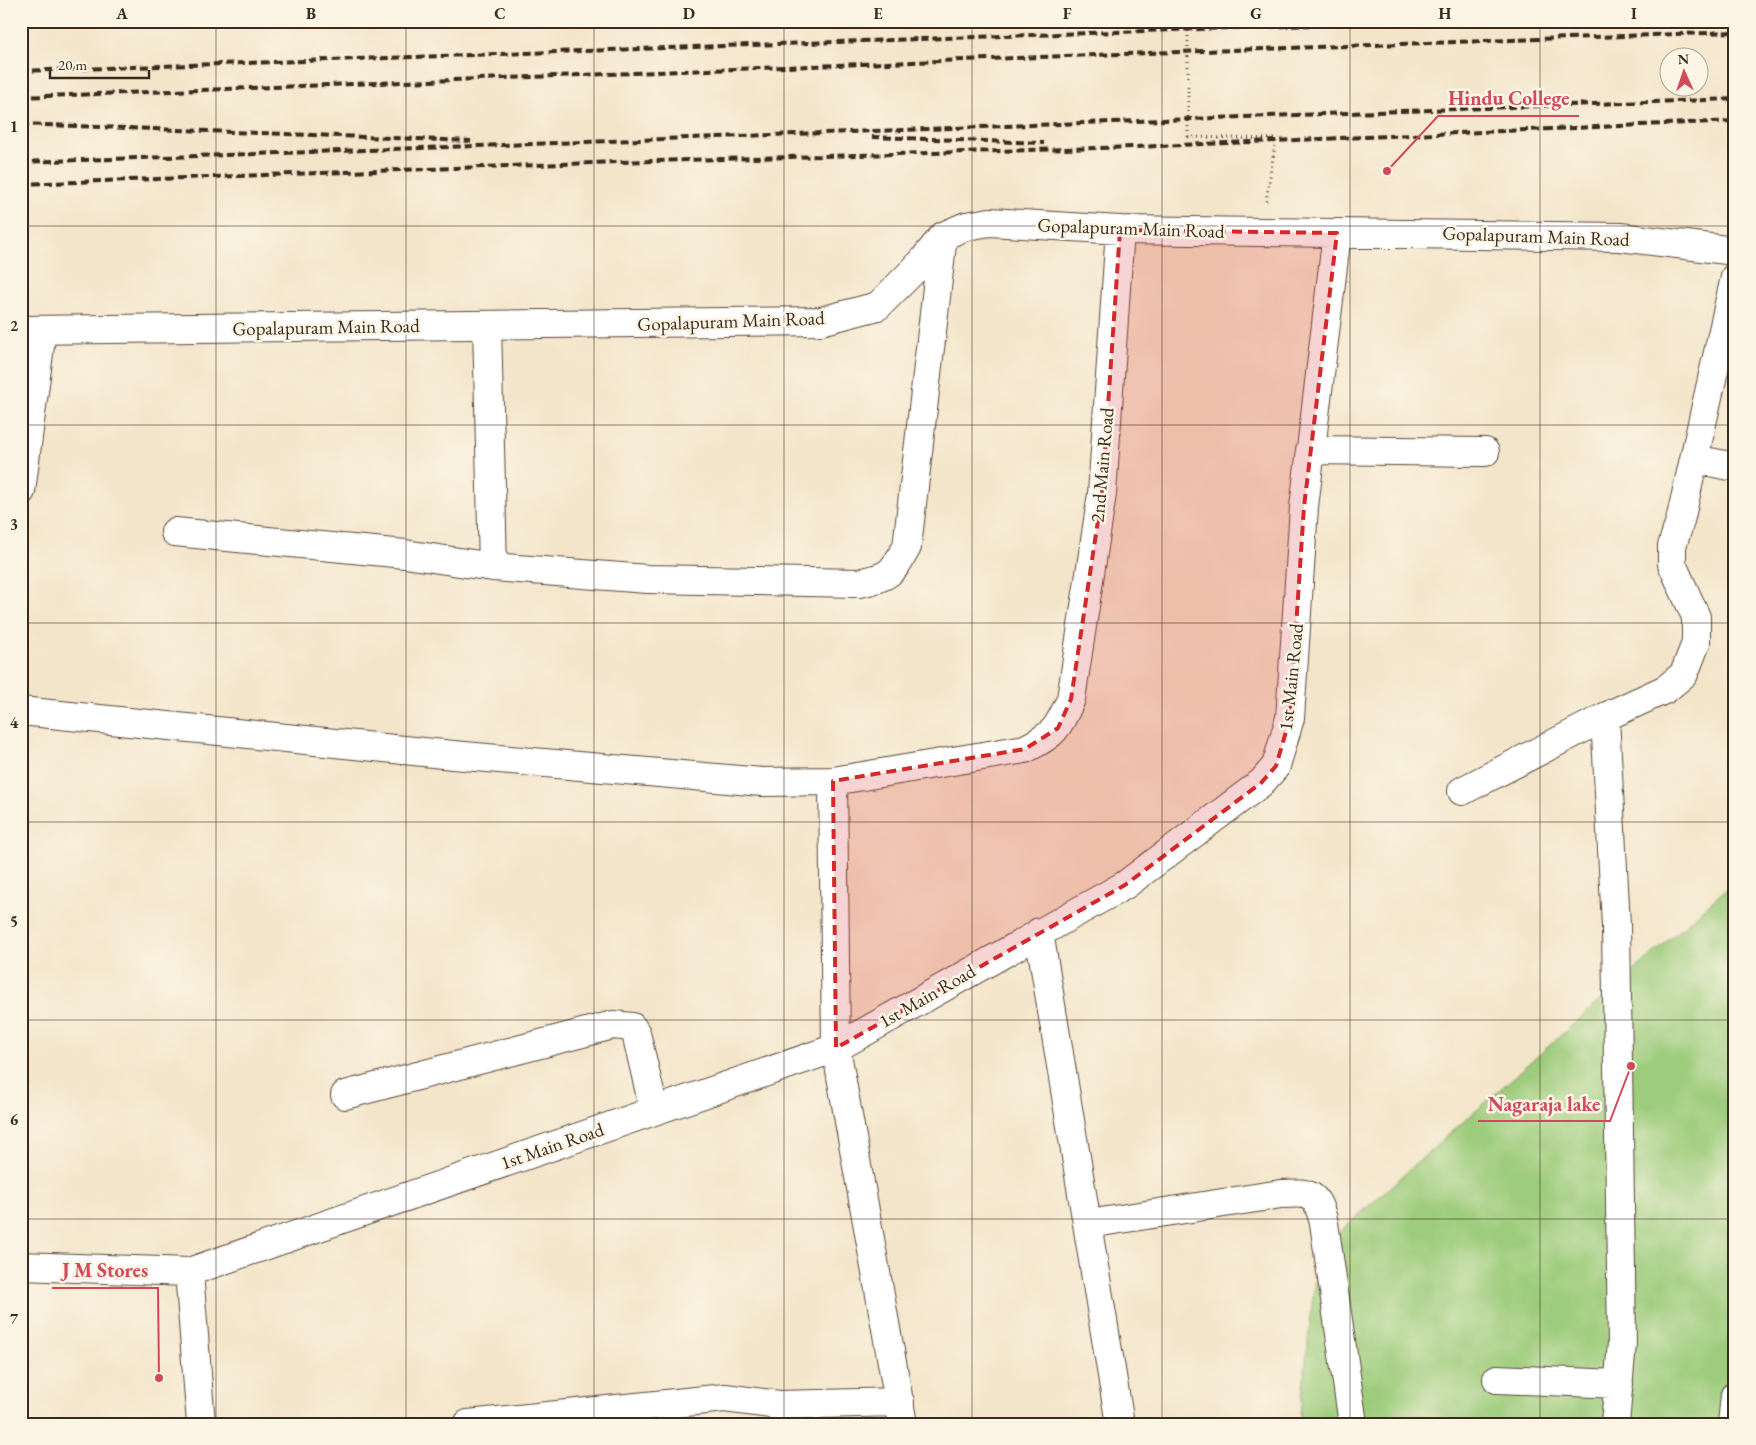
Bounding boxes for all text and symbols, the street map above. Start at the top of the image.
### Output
text: A [115,3,128,24]
text: B [306,3,316,24]
text: C [494,3,506,24]
text: D [683,3,695,24]
text: E [873,3,883,24]
text: F [1063,3,1072,24]
text: G [1250,3,1262,24]
text: H [1439,3,1452,24]
text: I [1631,3,1637,24]
scale bar [50,48,149,80]
north arrow [1658,48,1708,98]
text: N [1677,50,1690,68]
text: 20 m [58,55,87,74]
callout: Hindu College [1438,81,1579,116]
text: Hindu College [1448,85,1570,111]
text: 1 [10,116,18,137]
street label: Gopalapuram Main Road [1037,212,1225,244]
street label: Gopalapuram Main Road [1442,220,1630,252]
street label: Gopalapuram Main Road [637,305,825,337]
street label: Gopalapuram Main Road [232,313,420,341]
text: 2 [10,315,19,336]
street label: 2nd Main Road [1085,406,1120,523]
text: 3 [10,514,18,535]
street label: 1st Main Road [1273,622,1309,732]
text: 4 [10,712,19,733]
text: 5 [10,911,18,932]
street label: 1st Main Road [874,958,980,1034]
callout: Nagaraja lake [1478,1086,1610,1121]
text: Nagaraja lake [1488,1091,1600,1117]
text: 6 [10,1109,19,1130]
street label: 1st Main Road [497,1117,607,1175]
callout: J M Stores [52,1253,158,1288]
text: J M Stores [60,1257,148,1283]
text: 7 [10,1308,19,1329]

